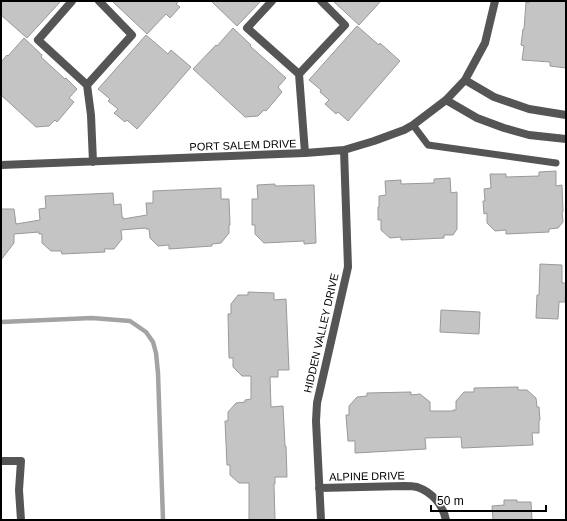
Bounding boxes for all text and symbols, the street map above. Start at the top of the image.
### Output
street label: PORT SALEM DRIVE [189,137,297,153]
street label: HIDDEN VALLEY DRIVE [301,272,341,394]
street label: ALPINE DRIVE [329,469,405,483]
scale bar [431,487,546,513]
text: 50 m [437,494,464,508]

